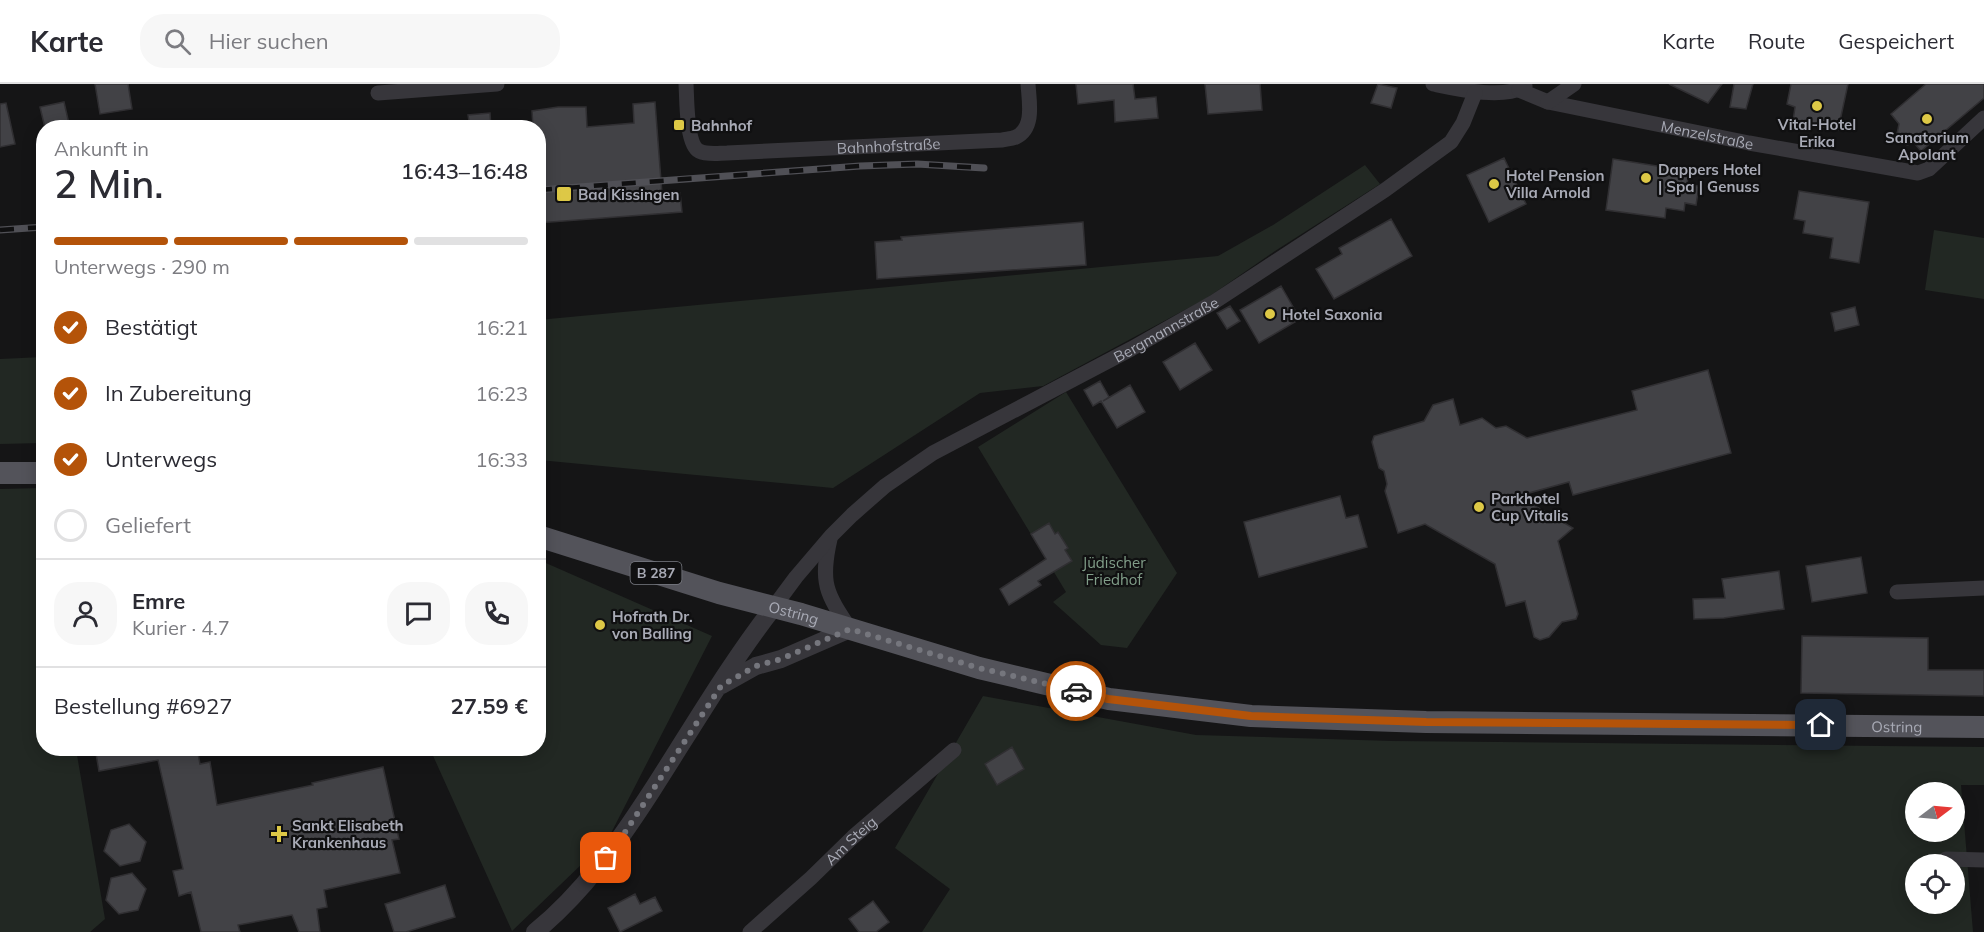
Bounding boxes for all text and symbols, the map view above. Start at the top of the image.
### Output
search box [140,14,560,68]
text: Karte [30,24,104,59]
icon: search [161,25,194,58]
text: Hier suchen [209,27,329,55]
text: Karte [1662,28,1715,54]
text: Route [1748,28,1805,54]
text: Gespeichert [1838,28,1954,54]
marker: Vital-Hotel Erika [1810,99,1824,113]
marker: Sanatorium Apolant [1920,112,1934,126]
place label: Vital-Hotel Erika [1777,115,1856,151]
place label: Bahnhof [691,116,753,135]
street label: Menzelstraße [1659,116,1755,153]
marker: Bahnhof [672,118,686,132]
place label: Sanatorium Apolant [1885,128,1969,164]
street label: Bahnhofstraße [836,133,941,157]
text: Ankunft in [54,136,149,161]
text: 16:43–16:48 [401,157,528,185]
text: 2 Min. [54,159,164,208]
place label: Dappers Hotel | Spa | Genuss [1658,160,1761,196]
place label: Hotel Pension Villa Arnold [1505,166,1605,202]
marker: Dappers Hotel | Spa | Genuss [1639,171,1653,185]
marker: Hotel Pension Villa Arnold [1487,177,1501,191]
marker: Bad Kissingen [555,185,573,203]
place label: Bad Kissingen [578,185,680,204]
text: Unterwegs · 290 m [54,254,230,279]
street label: Bergmannstraße [1110,292,1221,366]
place label: Hotel Saxonia [1282,305,1382,324]
marker: Hotel Saxonia [1263,307,1277,321]
icon: check [54,311,87,344]
text: Bestätigt [105,313,198,341]
text: 16:21 [475,315,528,340]
icon: check [54,377,87,410]
text: In Zubereitung [105,379,252,407]
text: 16:23 [475,381,528,406]
icon: check [54,443,87,476]
text: Unterwegs [105,445,217,473]
text: 16:33 [475,447,528,472]
place label: Parkhotel Cup Vitalis [1491,489,1569,525]
marker: Parkhotel Cup Vitalis [1472,500,1486,514]
text: Geliefert [105,511,191,539]
park label: Jüdischer Friedhof [1082,553,1146,589]
road number: B 287 [630,562,682,584]
button: person [54,582,117,645]
button: chat [387,582,450,645]
button: phone [465,582,528,645]
text: Emre [132,587,185,615]
street label: Ostring [767,597,821,628]
place label: Hofrath Dr. von Balling [611,607,693,643]
text: Kurier · 4.7 [132,615,230,640]
marker: Hofrath Dr. von Balling [593,618,607,632]
courier [1046,661,1106,721]
icon: car [1060,675,1093,708]
text: Bestellung #6927 [54,692,232,720]
text: 27.59 € [451,692,528,720]
pin [1795,699,1846,750]
icon: home [1804,708,1837,741]
street label: Ostring [1871,716,1922,736]
north arrow [1905,782,1965,842]
map controls [1905,782,1965,914]
street label: Am Steig [821,812,880,869]
place label: Sankt Elisabeth Krankenhaus [292,816,404,852]
marker: Sankt Elisabeth Krankenhaus [270,825,288,843]
pin [580,832,631,883]
icon: bag [589,841,622,874]
button: locate [1905,854,1965,914]

